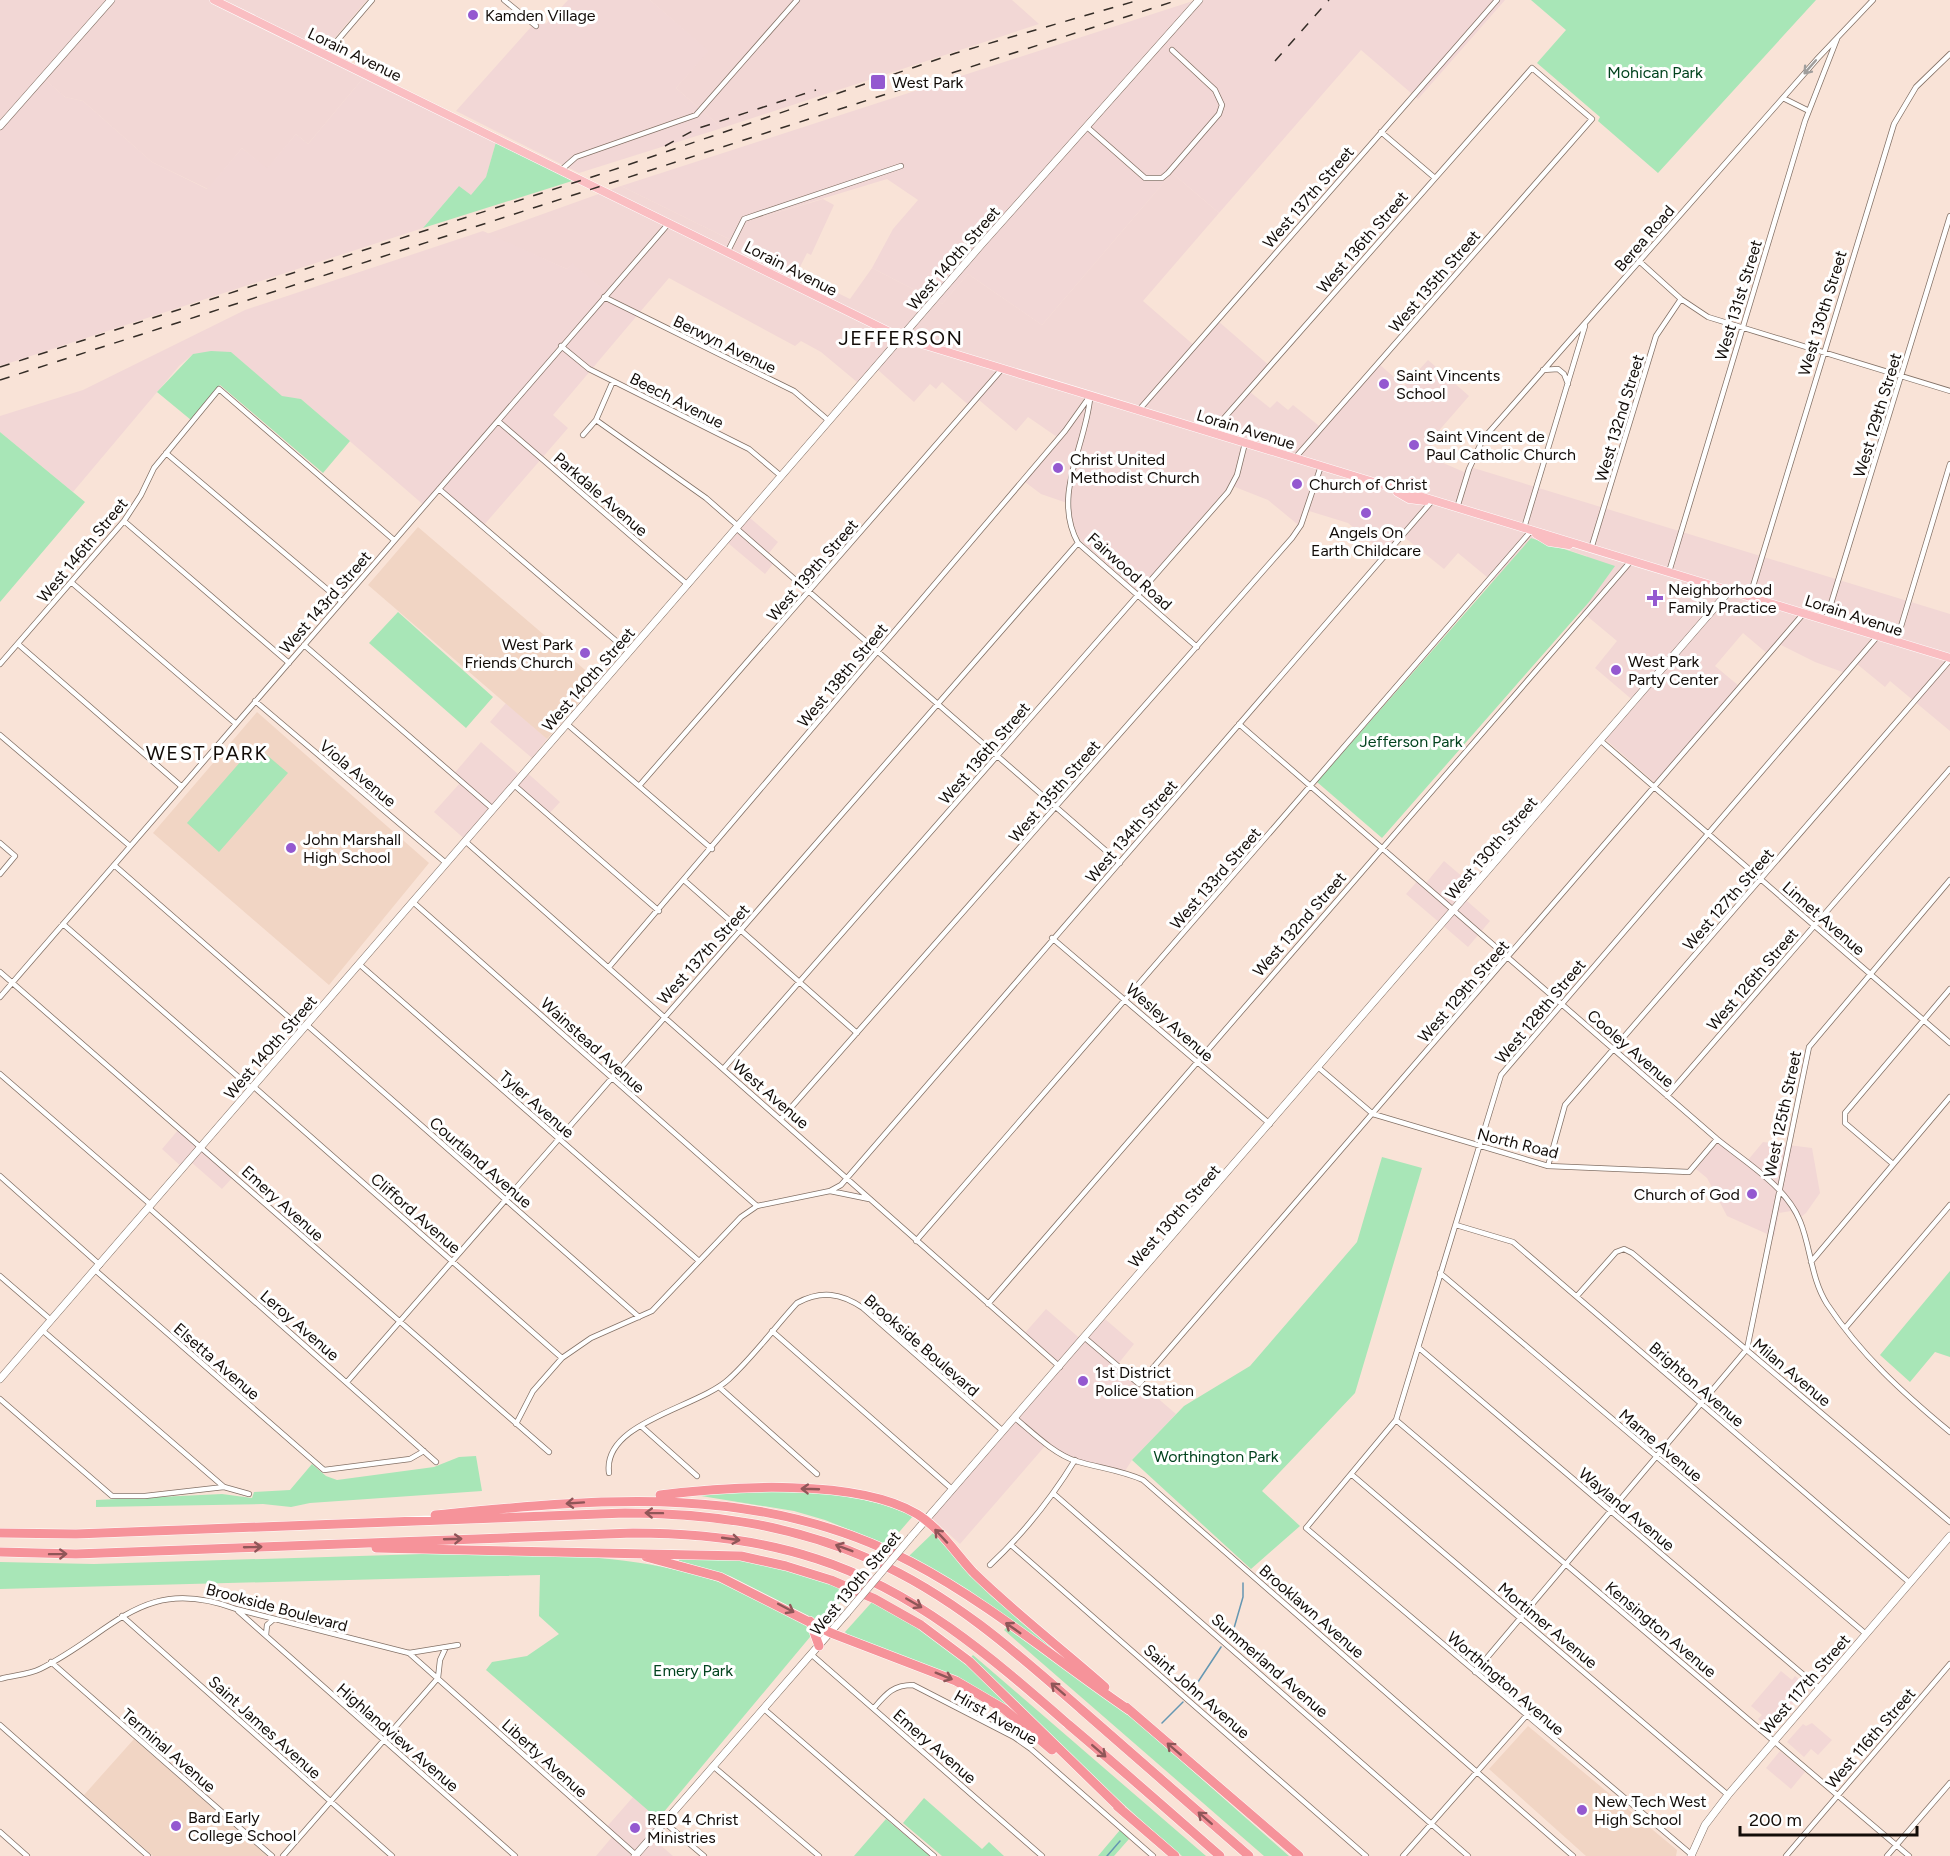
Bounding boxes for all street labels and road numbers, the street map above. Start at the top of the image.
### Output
street label: Lorain Avenue [305,24,405,85]
street label: West 137th Street [1259,143,1358,252]
street label: West 136th Street [1313,187,1412,297]
street label: Berea Road [1610,201,1678,275]
street label: West 140th Street [903,202,1004,314]
street label: West 135th Street [1385,226,1484,336]
street label: Lorain Avenue [741,237,841,300]
street label: West 131st Street [1711,238,1766,363]
street label: West 130th Street [1794,248,1851,378]
street label: Berwyn Avenue [670,311,779,378]
street label: West 129th Street [1849,351,1905,480]
street label: West 132nd Street [1591,352,1648,484]
street label: Beech Avenue [627,369,727,432]
street label: Lorain Avenue [1194,406,1298,454]
street label: Parkdale Avenue [550,448,652,540]
street label: West 146th Street [33,494,132,606]
street label: West 139th Street [763,515,862,625]
street label: Fairwood Road [1084,529,1176,614]
street label: West 143rd Street [276,547,375,657]
street label: Lorain Avenue [1802,591,1905,640]
street label: West 138th Street [793,620,891,731]
street label: West 140th Street [538,623,639,735]
street label: West 136th Street [935,698,1034,808]
street label: Viola Avenue [316,736,400,811]
street label: West 135th Street [1005,736,1104,846]
street label: West 134th Street [1082,776,1181,887]
street label: West 130th Street [1441,793,1541,904]
street label: West 133rd Street [1166,824,1265,933]
street label: West 127th Street [1679,844,1778,954]
street label: West 132nd Street [1249,868,1350,980]
street label: Linnet Avenue [1779,878,1869,959]
street label: West 137th Street [653,900,753,1008]
street label: West 126th Street [1703,924,1802,1034]
street label: West 129th Street [1414,936,1513,1046]
street label: West 128th Street [1491,955,1589,1067]
street label: Wesley Avenue [1122,979,1217,1066]
street label: West 140th Street [220,991,321,1103]
street label: Wainstead Avenue [537,994,649,1097]
street label: Cooley Avenue [1583,1006,1678,1091]
street label: West 125th Street [1760,1049,1805,1179]
street label: West Avenue [729,1056,813,1133]
street label: Tyler Avenue [495,1067,578,1142]
street label: Courtland Avenue [426,1113,536,1212]
street label: North Road [1475,1124,1560,1163]
street label: West 130th Street [1124,1161,1224,1272]
street label: Emery Avenue [238,1162,328,1245]
street label: Clifford Avenue [367,1169,465,1258]
street label: Leroy Avenue [256,1286,343,1365]
street label: Brookside Boulevard [860,1290,983,1400]
street label: Elsetta Avenue [170,1319,264,1404]
street label: Milan Avenue [1749,1334,1835,1411]
street label: Brighton Avenue [1645,1338,1748,1431]
street label: Marne Avenue [1615,1405,1706,1486]
street label: Wayland Avenue [1575,1464,1679,1555]
street label: West 130th Street [806,1527,905,1639]
street label: Brooklawn Avenue [1255,1561,1368,1662]
street label: Kensington Avenue [1601,1577,1720,1682]
street label: Mortimer Avenue [1494,1578,1601,1673]
street label: Brookside Boulevard [204,1579,350,1636]
street label: Summerland Avenue [1208,1610,1332,1721]
street label: Worthington Avenue [1443,1627,1568,1739]
street label: West 117th Street [1757,1630,1854,1738]
street label: Saint John Avenue [1140,1640,1254,1743]
street label: Saint James Avenue [204,1672,325,1783]
street label: Highlandview Avenue [333,1679,463,1796]
street label: West 116th Street [1822,1684,1919,1792]
street label: Hirst Avenue [951,1686,1041,1749]
street label: Terminal Avenue [118,1705,220,1796]
street label: Emery Avenue [889,1705,980,1788]
street label: Liberty Avenue [498,1715,591,1802]

